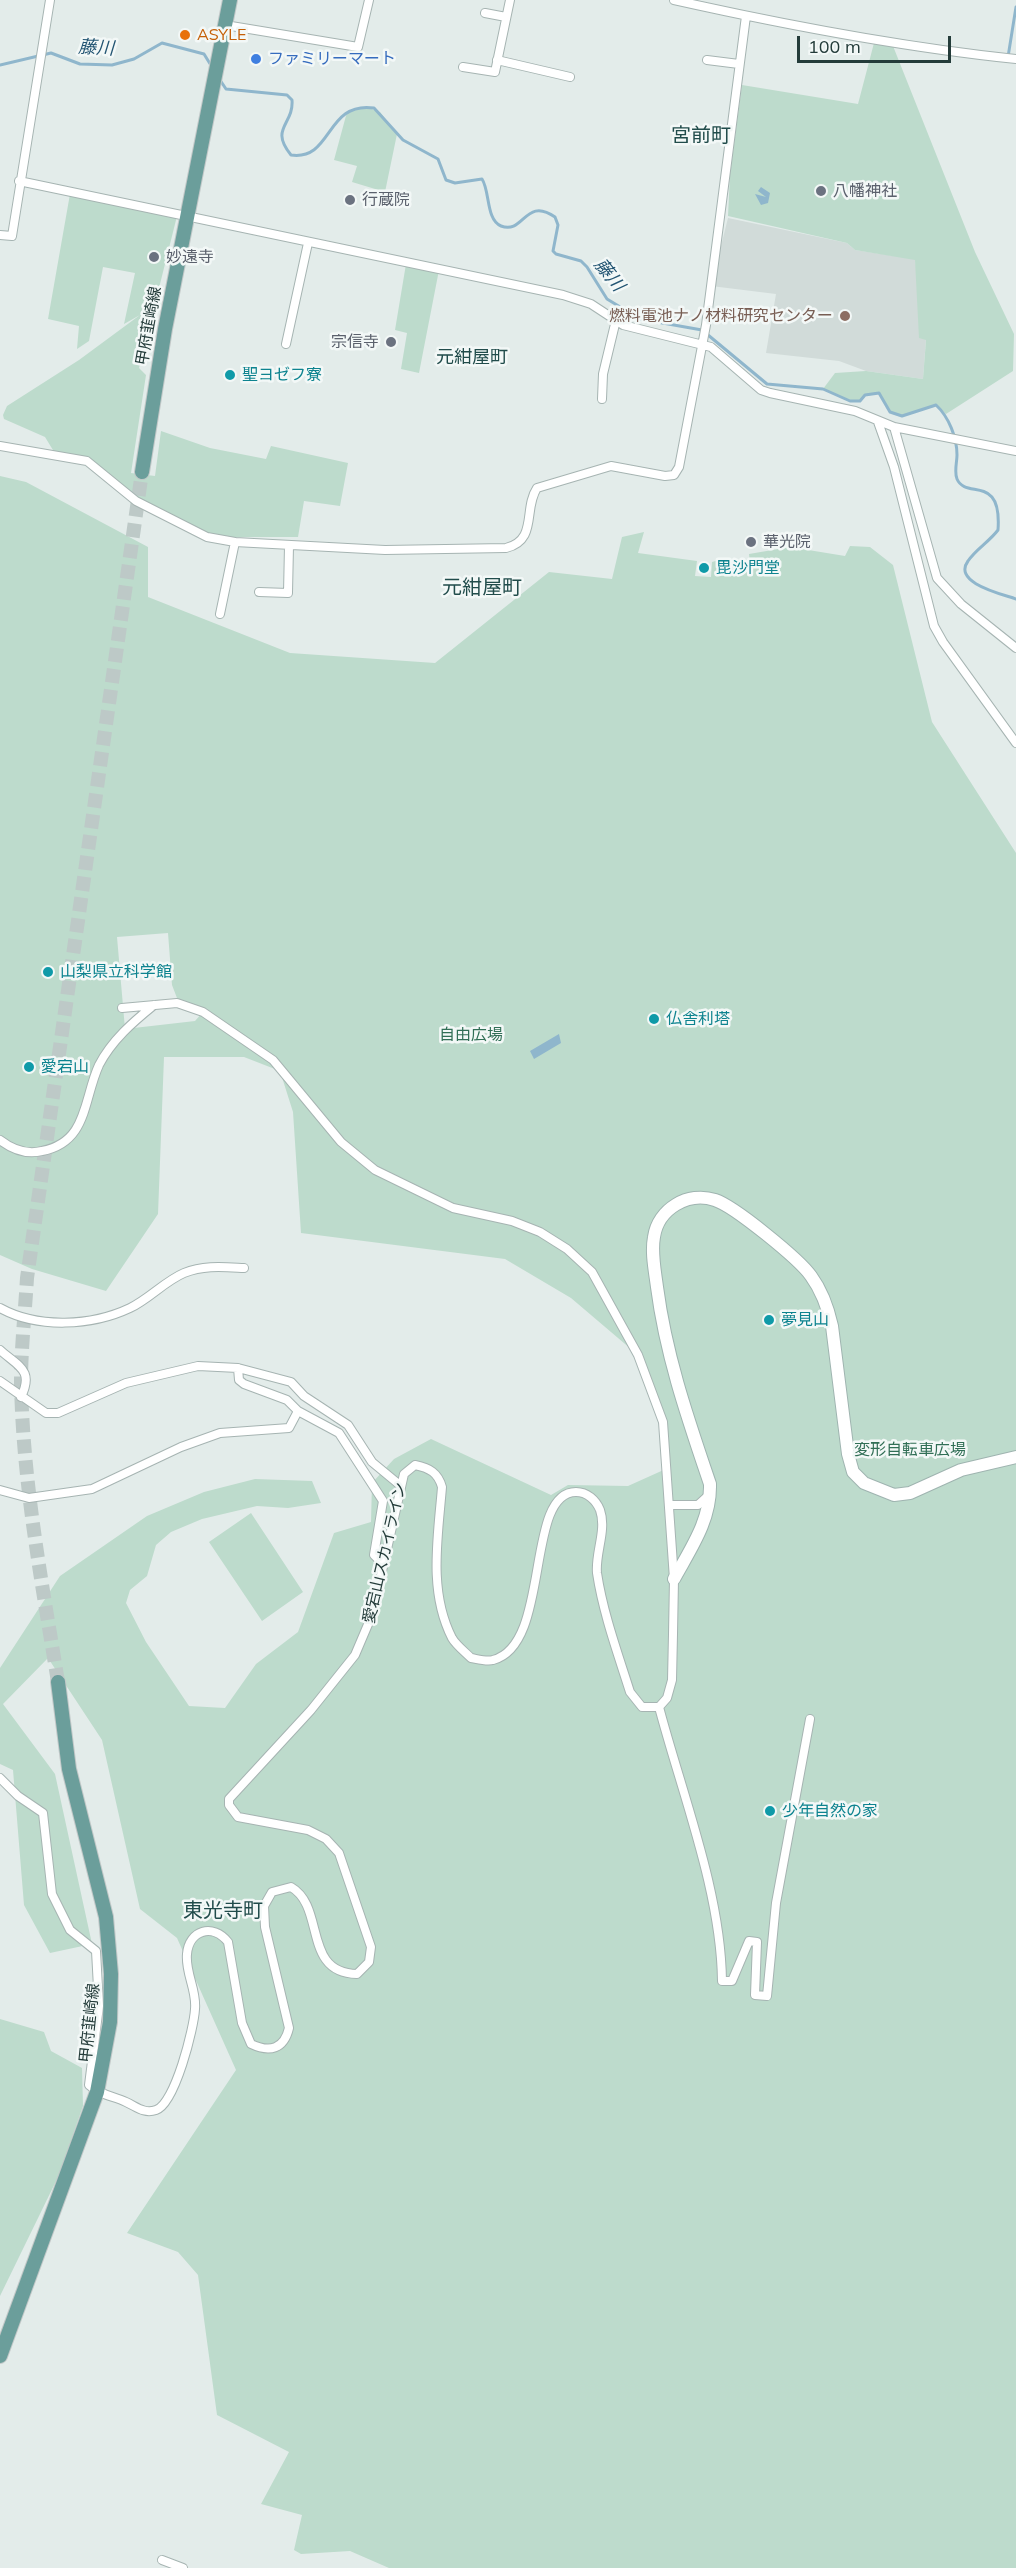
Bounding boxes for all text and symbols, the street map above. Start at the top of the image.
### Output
scale bar [800,24,954,62]
place label: ASYLE [197,25,246,45]
marker: ASYLE [178,28,192,42]
text: 100 m [808,35,861,58]
water label: 藤川 [77,36,115,60]
place label: ファミリーマート [268,49,396,69]
marker: ファミリーマート [249,52,263,66]
district label: 宮前町 [671,124,731,148]
place label: 八幡神社 [833,181,897,201]
marker: 八幡神社 [814,184,828,198]
place label: 行蔵院 [362,190,410,210]
marker: 行蔵院 [343,193,357,207]
place label: 妙遠寺 [166,247,214,267]
marker: 妙遠寺 [147,250,161,264]
water label: 藤川 [589,254,629,296]
street label: 甲府韮崎線 [133,285,165,367]
place label: 燃料電池ナノ材料研究センター [609,306,833,326]
marker: 燃料電池ナノ材料研究センター [838,309,852,323]
place label: 宗信寺 [331,332,379,352]
marker: 宗信寺 [384,335,398,349]
district label: 元紺屋町 [436,347,508,369]
place label: 聖ヨゼフ寮 [242,365,322,385]
marker: 聖ヨゼフ寮 [223,368,237,382]
place label: 華光院 [763,532,811,552]
marker: 華光院 [744,535,758,549]
place label: 毘沙門堂 [716,558,780,578]
marker: 毘沙門堂 [697,561,711,575]
district label: 元紺屋町 [442,576,522,600]
place label: 山梨県立科学館 [60,962,172,982]
marker: 山梨県立科学館 [41,965,55,979]
place label: 仏舎利塔 [666,1009,730,1029]
marker: 仏舎利塔 [647,1012,661,1026]
park label: 自由広場 [439,1025,503,1045]
place label: 愛宕山 [41,1057,89,1077]
marker: 愛宕山 [22,1060,36,1074]
place label: 夢見山 [781,1310,829,1330]
marker: 夢見山 [762,1313,776,1327]
park label: 変形自転車広場 [854,1440,966,1460]
street label: 愛宕山スカイライン [359,1481,411,1625]
place label: 少年自然の家 [782,1801,878,1821]
marker: 少年自然の家 [763,1804,777,1818]
district label: 東光寺町 [183,1899,263,1923]
street label: 甲府韮崎線 [76,1982,104,2064]

